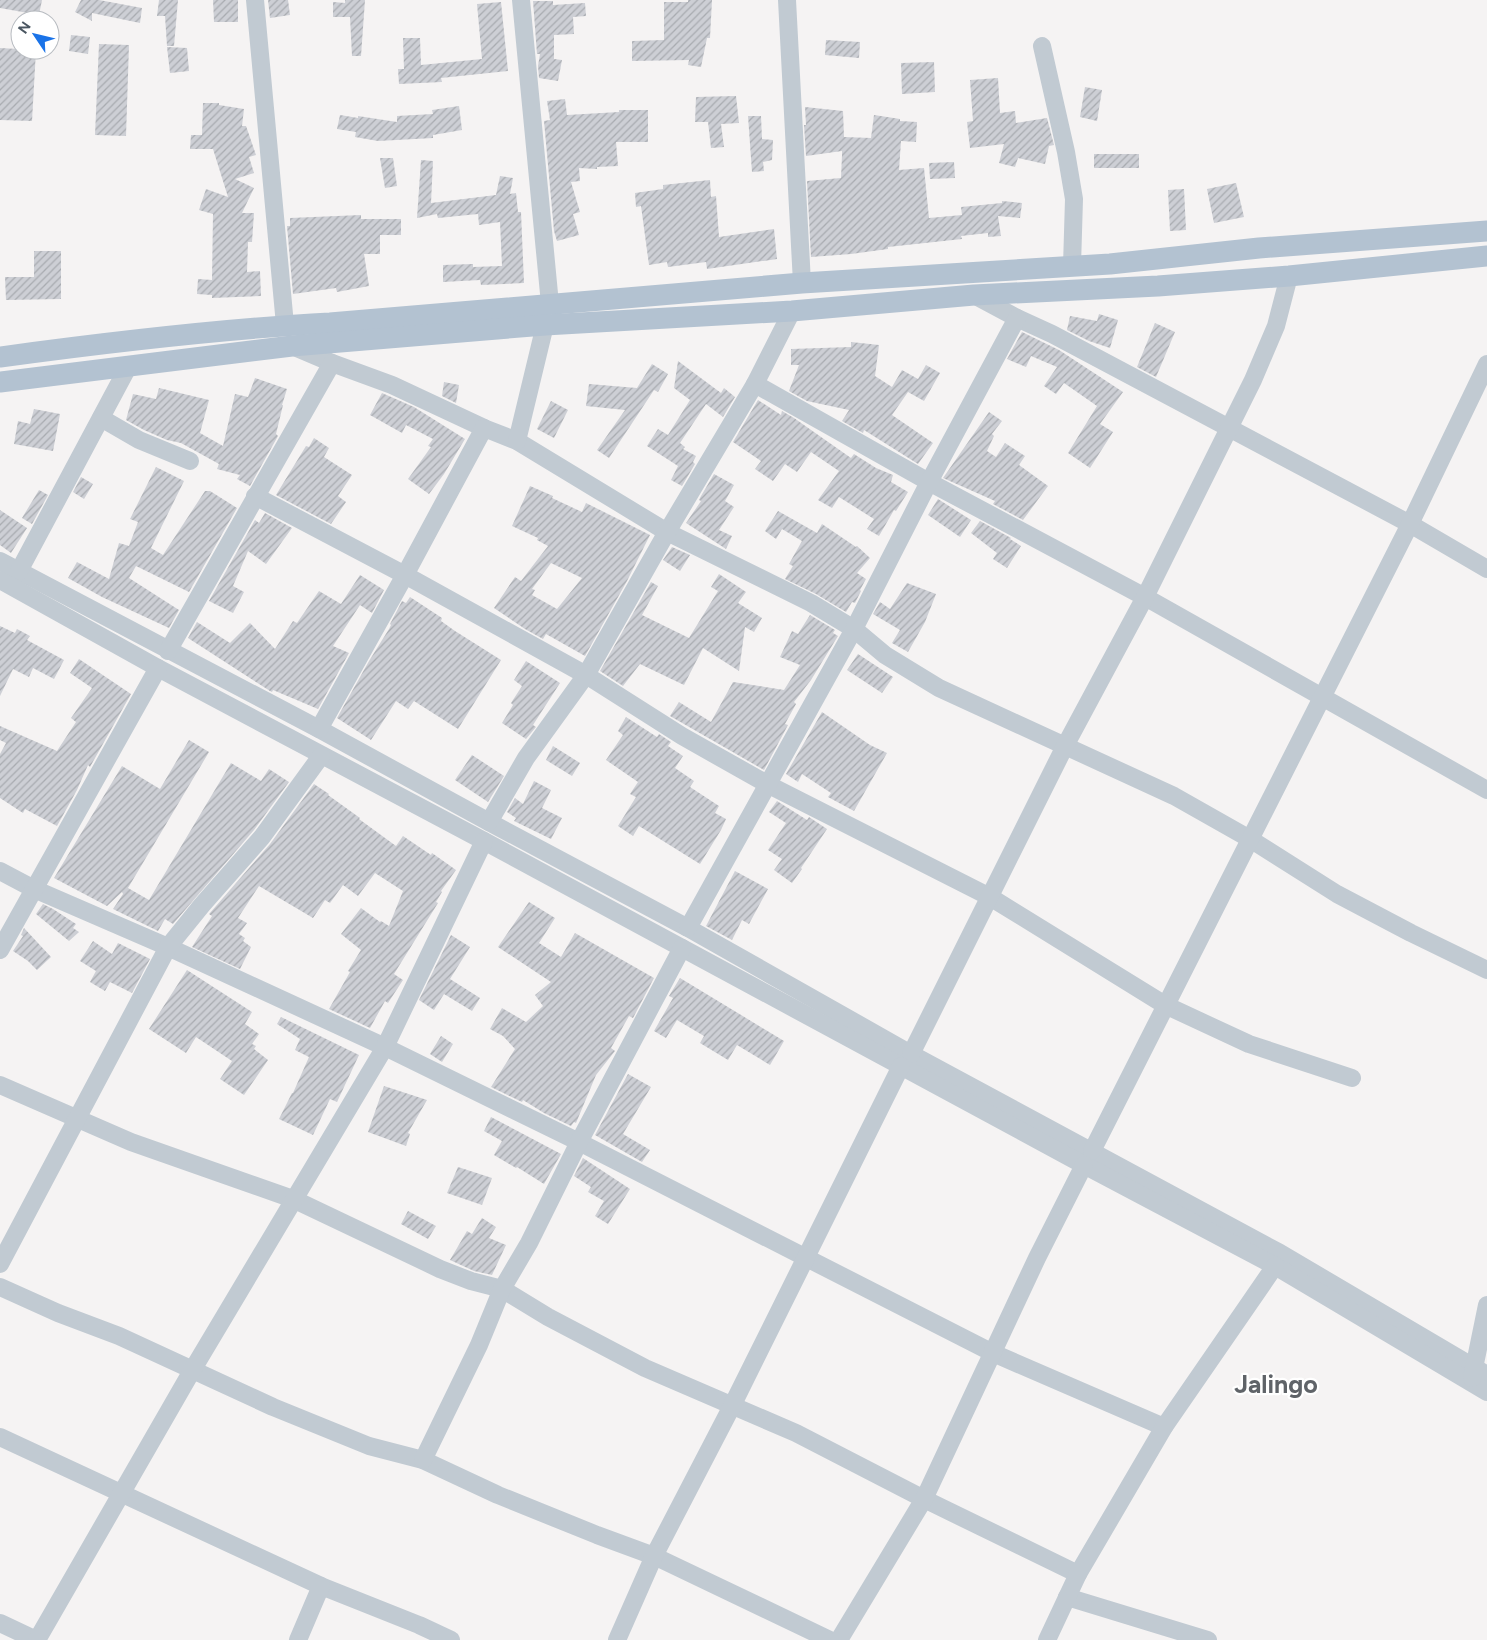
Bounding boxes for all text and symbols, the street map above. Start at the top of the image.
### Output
north arrow [10,10,60,60]
text: N [15,19,35,37]
district label: Jalingo [1234,1369,1318,1399]

